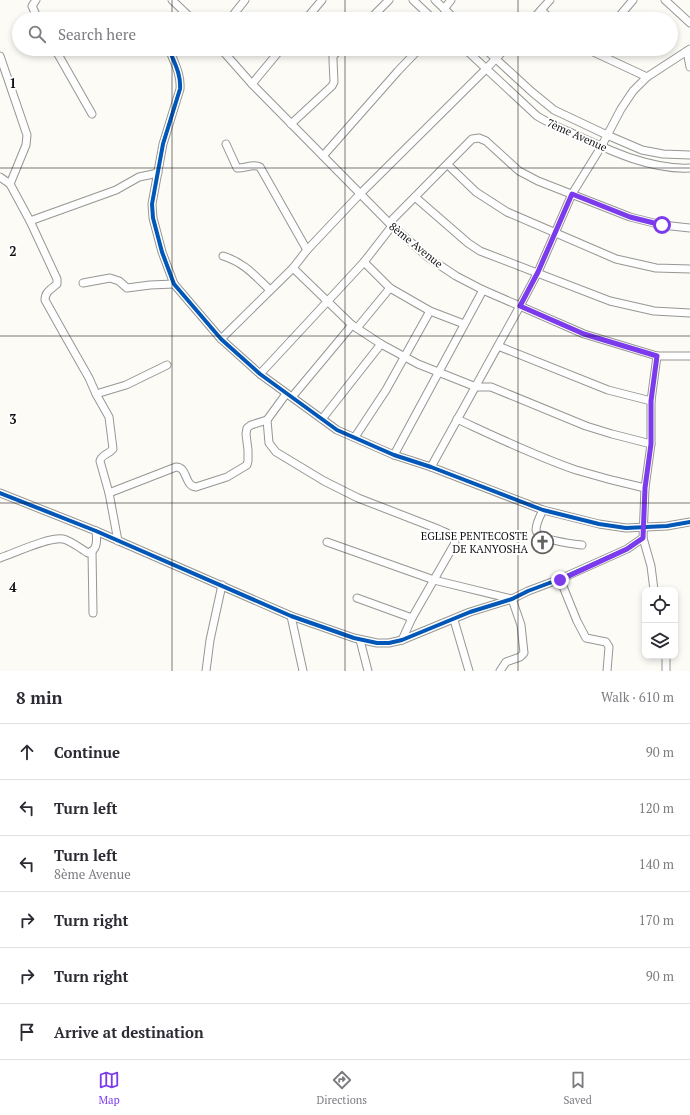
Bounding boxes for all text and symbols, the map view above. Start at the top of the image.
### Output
search box [12,12,678,56]
icon: search [26,23,48,45]
text: Search here [58,24,136,44]
text: 1 [9,74,17,92]
street label: 7ème Avenue [545,116,610,155]
route start [653,216,671,234]
street label: 8ème Avenue [386,219,446,271]
text: 2 [9,242,17,260]
text: 3 [9,410,17,428]
place label: EGLISE PENTECOSTE DE KANYOSHA [421,529,528,556]
church icon: EGLISE PENTECOSTE DE KANYOSHA [530,529,556,555]
route end [551,571,569,589]
text: 4 [9,578,17,596]
map controls [642,587,678,659]
button: locate [642,587,678,623]
button: layers [642,623,678,659]
text: 8 min [16,686,63,709]
text: Walk · 610 m [601,688,674,706]
icon: ahead [16,741,38,763]
text: Continue [54,742,120,762]
text: 90 m [646,743,674,761]
icon: left [16,797,38,819]
text: Turn left [54,798,118,818]
text: 120 m [639,799,674,817]
text: Turn left [54,845,118,865]
icon: left [16,853,38,875]
text: 140 m [639,855,674,873]
text: 8ème Avenue [54,865,131,883]
icon: right [16,909,38,931]
text: Turn right [54,910,129,930]
text: 170 m [639,911,674,929]
icon: right [16,965,38,987]
text: Turn right [54,966,129,986]
text: 90 m [646,967,674,985]
icon: arrive [16,1021,38,1043]
text: Arrive at destination [54,1022,204,1042]
tab: Map [98,1069,120,1107]
tab: Directions [316,1069,367,1107]
tab: Saved [563,1069,592,1107]

